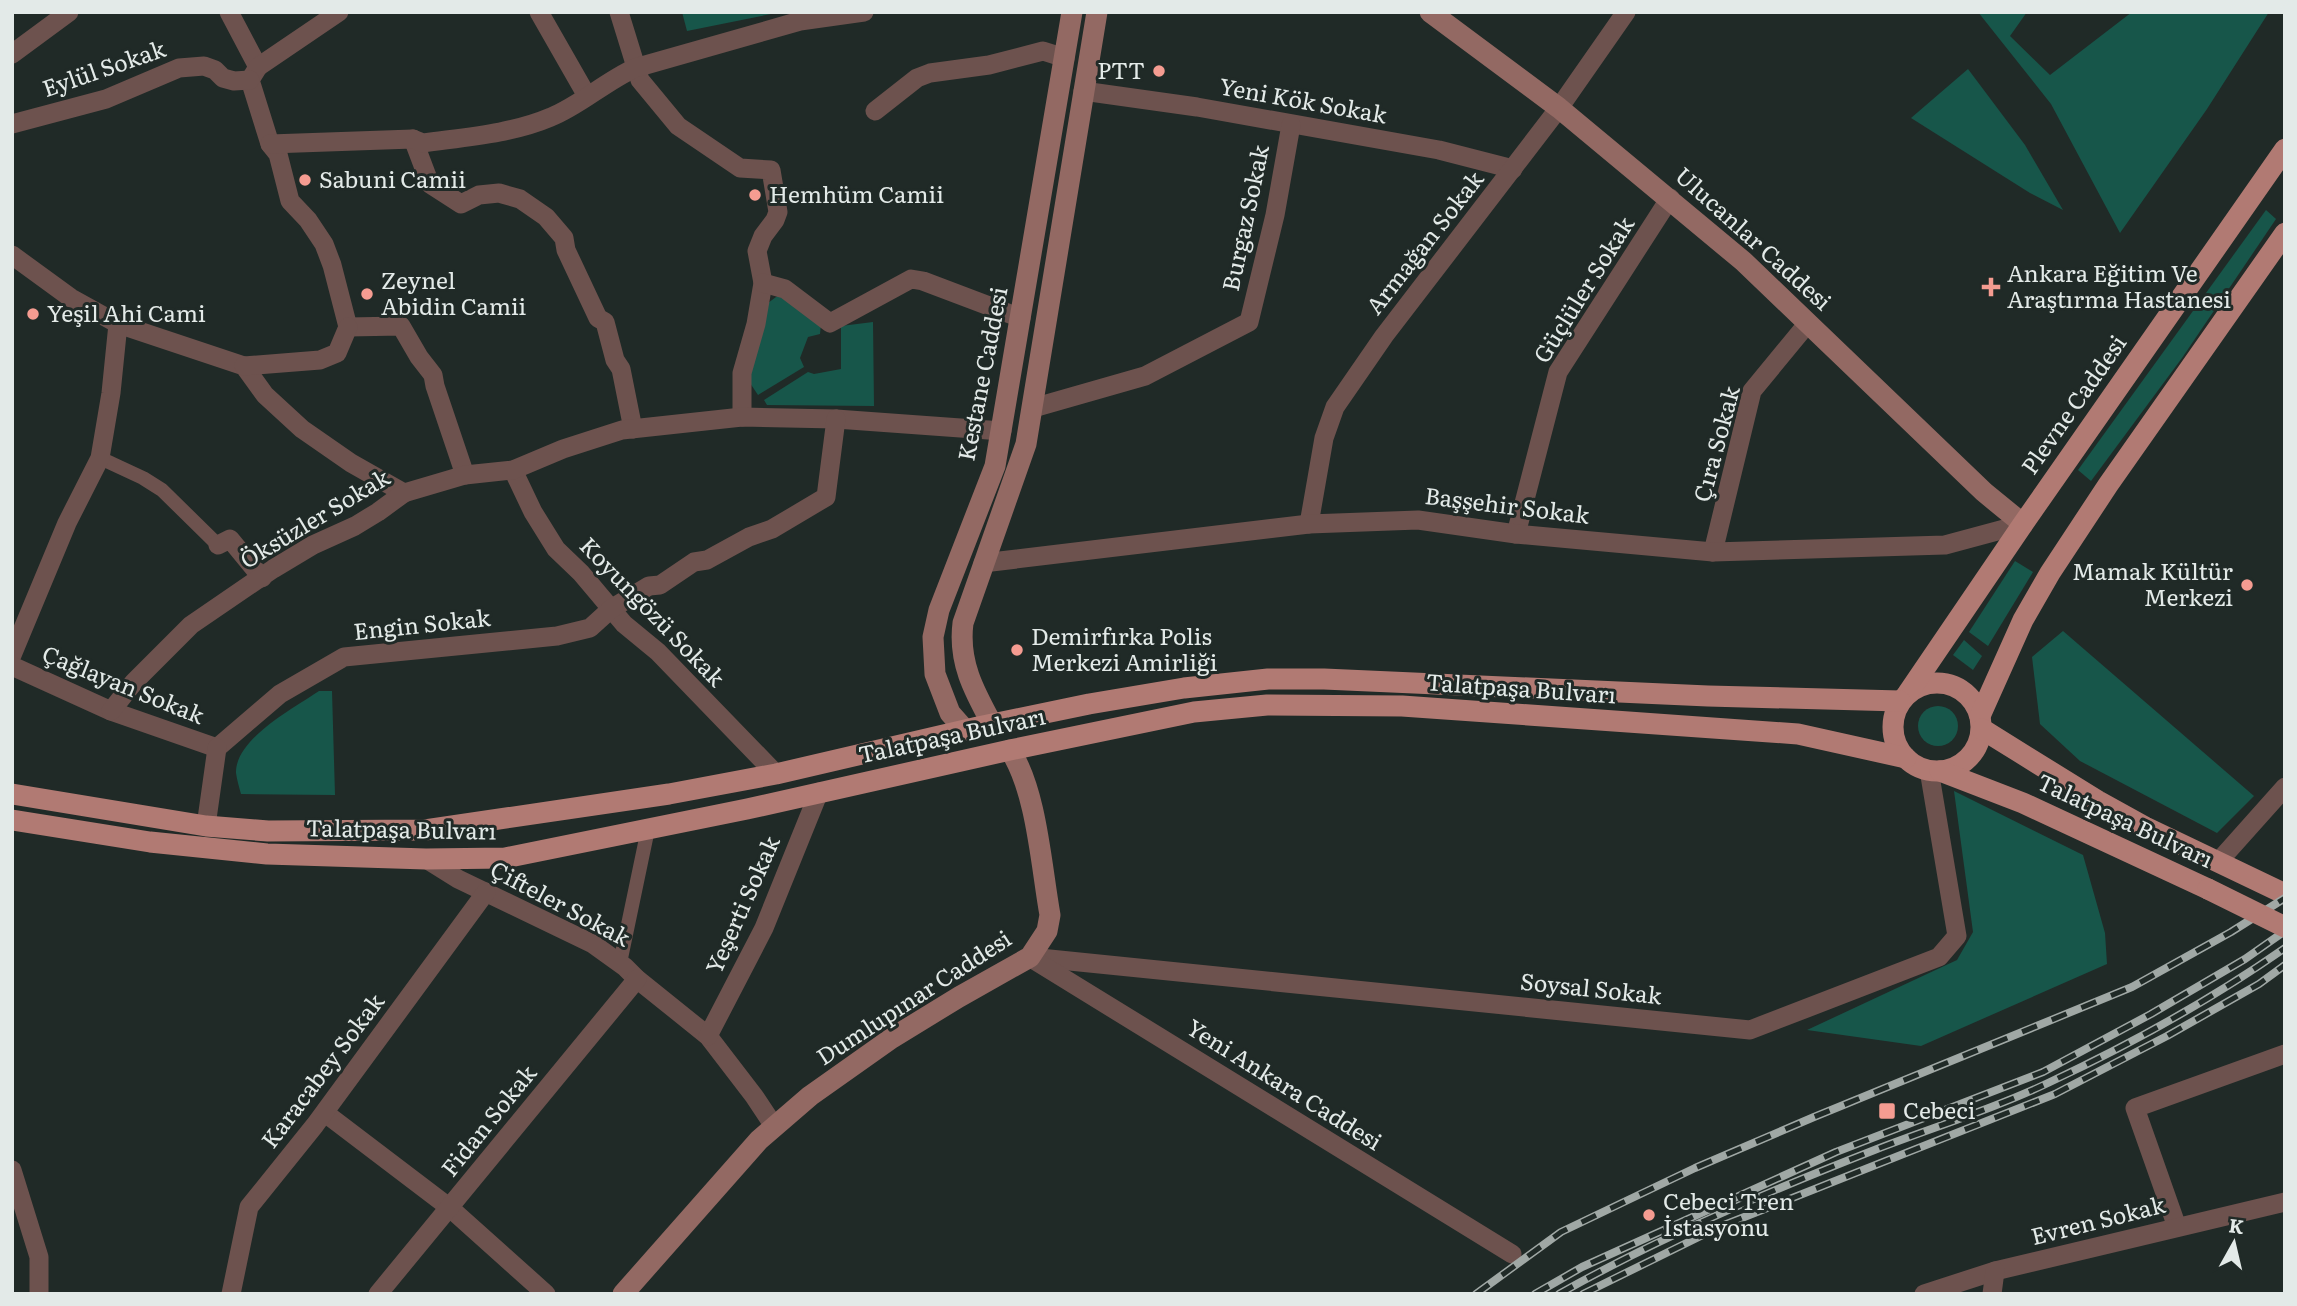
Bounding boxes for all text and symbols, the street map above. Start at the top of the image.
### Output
street label: Eylül Sokak [37,30,170,104]
place label: PTT [1097,52,1145,86]
marker: PTT [1151,63,1167,79]
street label: Yeni Kök Sokak [1217,68,1391,131]
street label: Burgaz Sokak [1212,140,1276,294]
street label: Ulucanlar Caddesi [1669,158,1840,317]
place label: Sabuni Camii [319,161,466,195]
street label: Armağan Sokak [1356,162,1491,321]
marker: Sabuni Camii [297,172,313,188]
place label: Hemhüm Camii [769,176,944,210]
marker: Hemhüm Camii [747,187,763,203]
street label: Güçlüler Sokak [1524,208,1642,369]
place label: Ankara Eğitim Ve Araştırma Hastanesi [2007,255,2231,315]
place label: Zeynel Abidin Camii [381,262,527,322]
marker: Ankara Eğitim Ve Araştırma Hastanesi [1981,277,2001,297]
street label: Kestane Caddesi [947,283,1015,464]
marker: Zeynel Abidin Camii [359,286,375,302]
place label: Yeşil Ahi Cami [47,295,206,329]
marker: Yeşil Ahi Cami [25,306,41,322]
street label: Plevne Caddesi [2012,327,2133,481]
street label: Çıra Sokak [1683,381,1747,505]
street label: Öksüzler Sokak [233,459,396,575]
street label: Başşehir Sokak [1423,477,1592,531]
street label: Koyungözü Sokak [573,528,735,694]
place label: Mamak Kültür Merkezi [2072,553,2233,613]
marker: Mamak Kültür Merkezi [2239,577,2255,593]
street label: Engin Sokak [352,599,493,647]
place label: Demirfırka Polis Merkezi Amirliği [1031,618,1218,678]
street label: Çağlayan Sokak [38,635,211,731]
marker: Demirfırka Polis Merkezi Amirliği [1009,642,1025,658]
street label: Talatpaşa Bulvarı [1425,663,1618,711]
street label: Talatpaşa Bulvarı [855,698,1049,770]
street label: Talatpaşa Bulvarı [2032,764,2220,875]
street label: Talatpaşa Bulvarı [306,809,497,847]
street label: Yeşerti Sokak [696,829,787,979]
street label: Çifteler Sokak [485,851,638,954]
street label: Dumlupınar Caddesi [809,920,1017,1072]
street label: Soysal Sokak [1519,963,1665,1011]
street label: Karacabey Sokak [252,984,392,1154]
street label: Yeni Ankara Caddesi [1181,1009,1390,1157]
street label: Fidan Sokak [432,1056,544,1183]
place label: Cebeci [1903,1092,1976,1126]
marker: Cebeci [1877,1101,1897,1121]
place label: Cebeci Tren İstasyonu [1663,1183,1794,1243]
street label: Evren Sokak [2027,1186,2169,1252]
marker: Cebeci Tren İstasyonu [1641,1207,1657,1223]
north arrow [2199,1208,2269,1278]
text: K [2227,1210,2246,1240]

